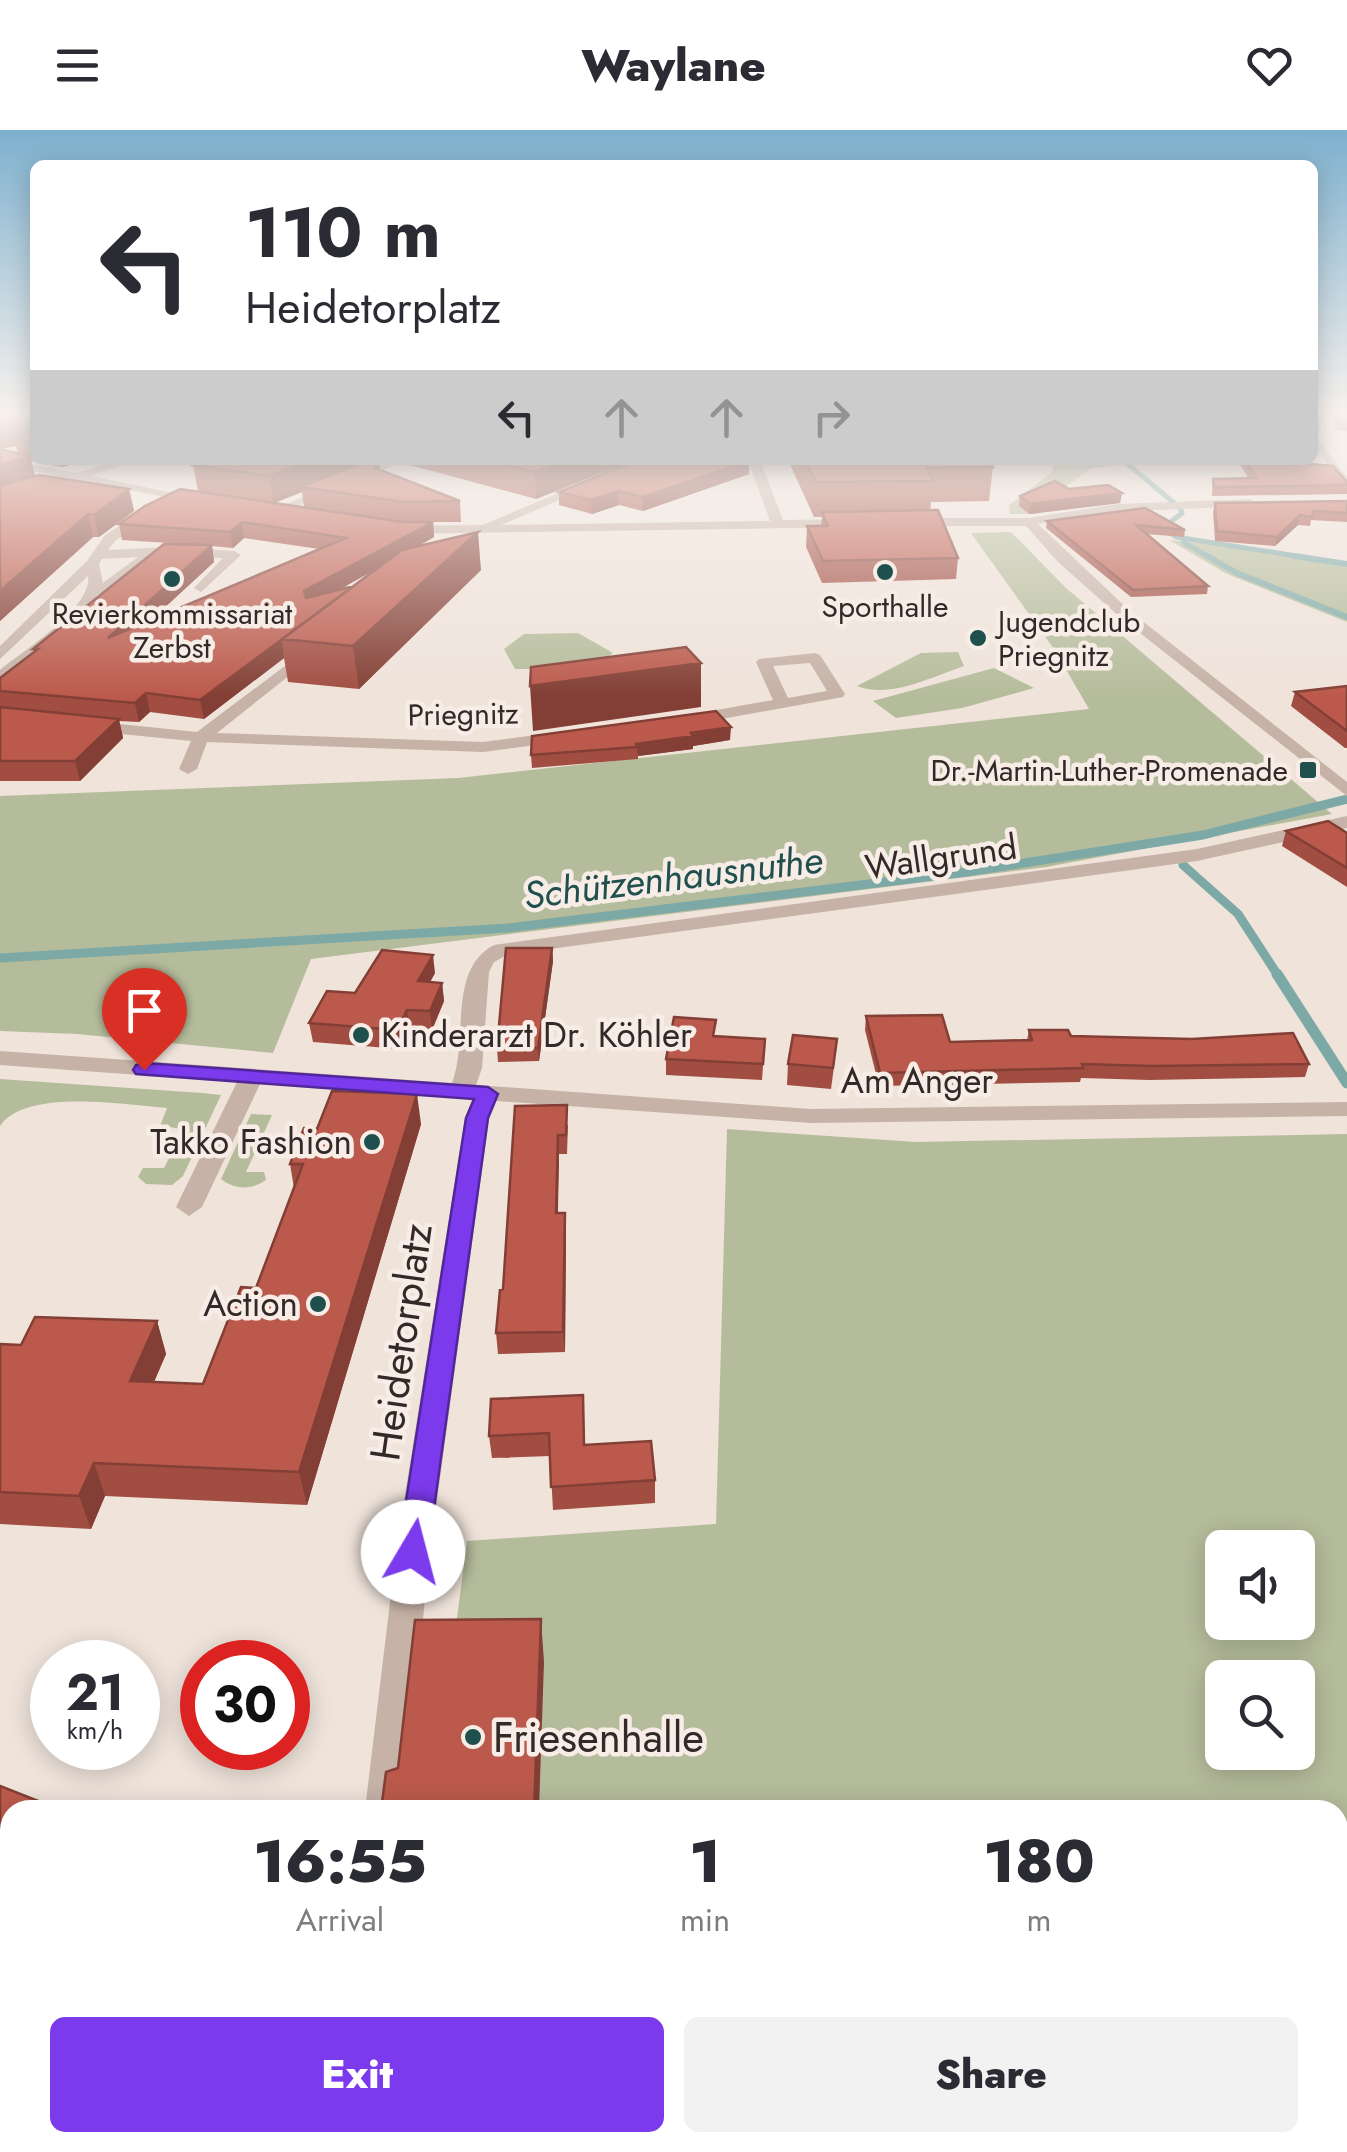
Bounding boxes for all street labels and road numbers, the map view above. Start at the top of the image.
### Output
street label: Priegnitz [407,692,519,736]
street label: Wallgrund [862,822,1020,892]
street label: Am Anger [841,1056,993,1106]
street label: Heidetorplatz [354,1220,448,1464]

